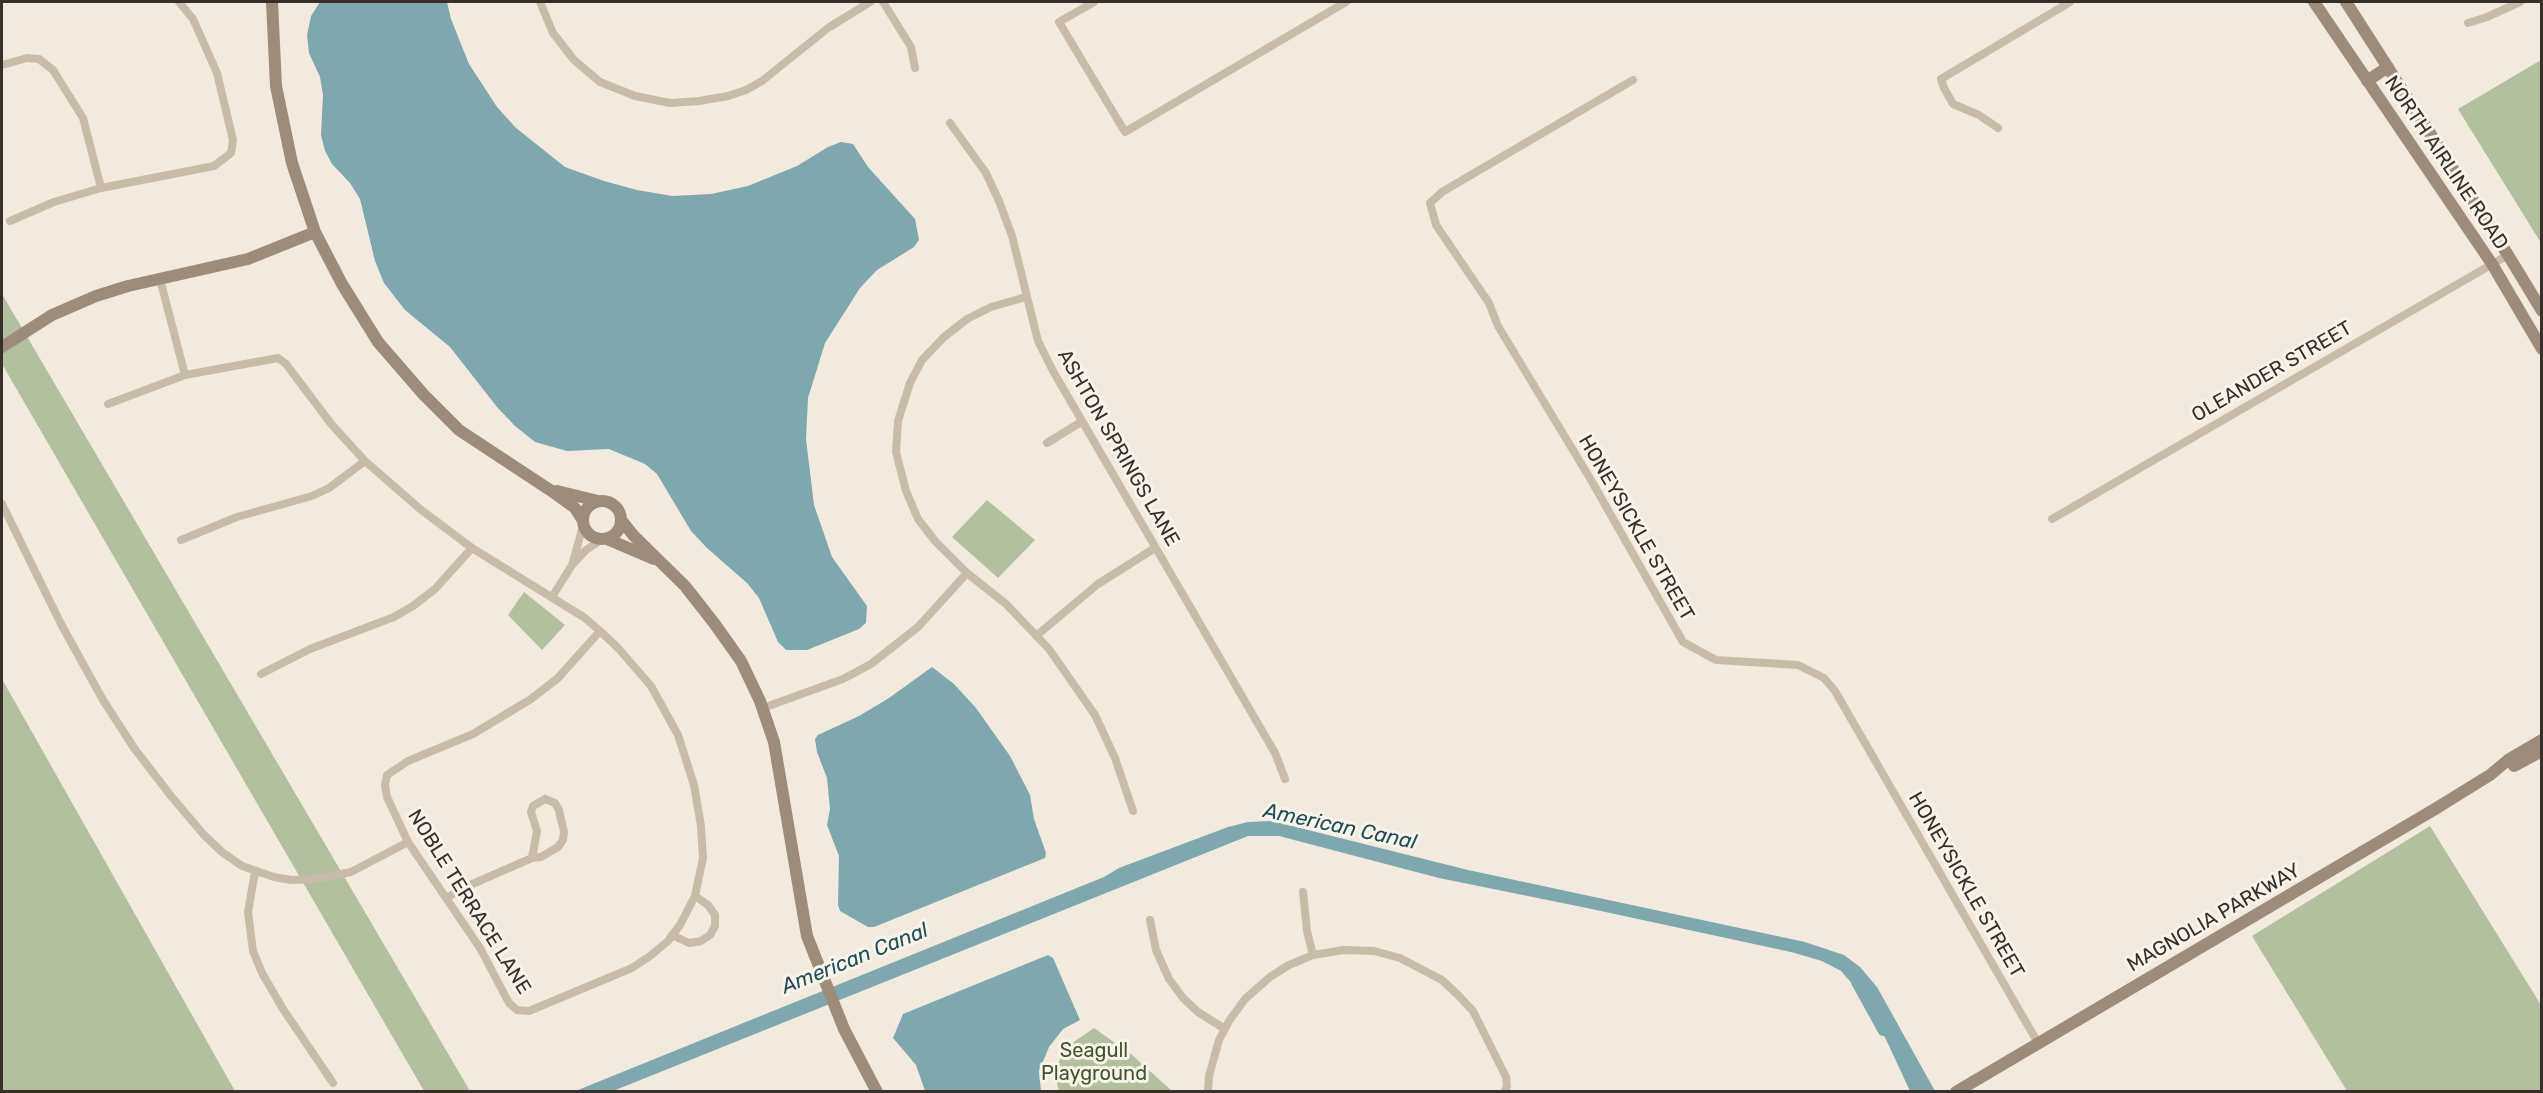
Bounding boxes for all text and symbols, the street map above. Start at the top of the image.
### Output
street label: NORTH AIRLINE ROAD [2379,72,2513,254]
street label: OLEANDER STREET [2188,316,2356,428]
street label: ASHTON SPRINGS LANE [1052,345,1184,551]
street label: HONEYSICKLE STREET [1573,431,1699,625]
street label: HONEYSICKLE STREET [1903,788,2029,982]
water label: American Canal [1261,798,1419,856]
street label: NOBLE TERRACE LANE [402,805,536,999]
street label: MAGNOLIA PARKWAY [2123,859,2305,977]
water label: American Canal [778,918,932,1000]
park label: Seagull Playground [1041,1039,1147,1086]

